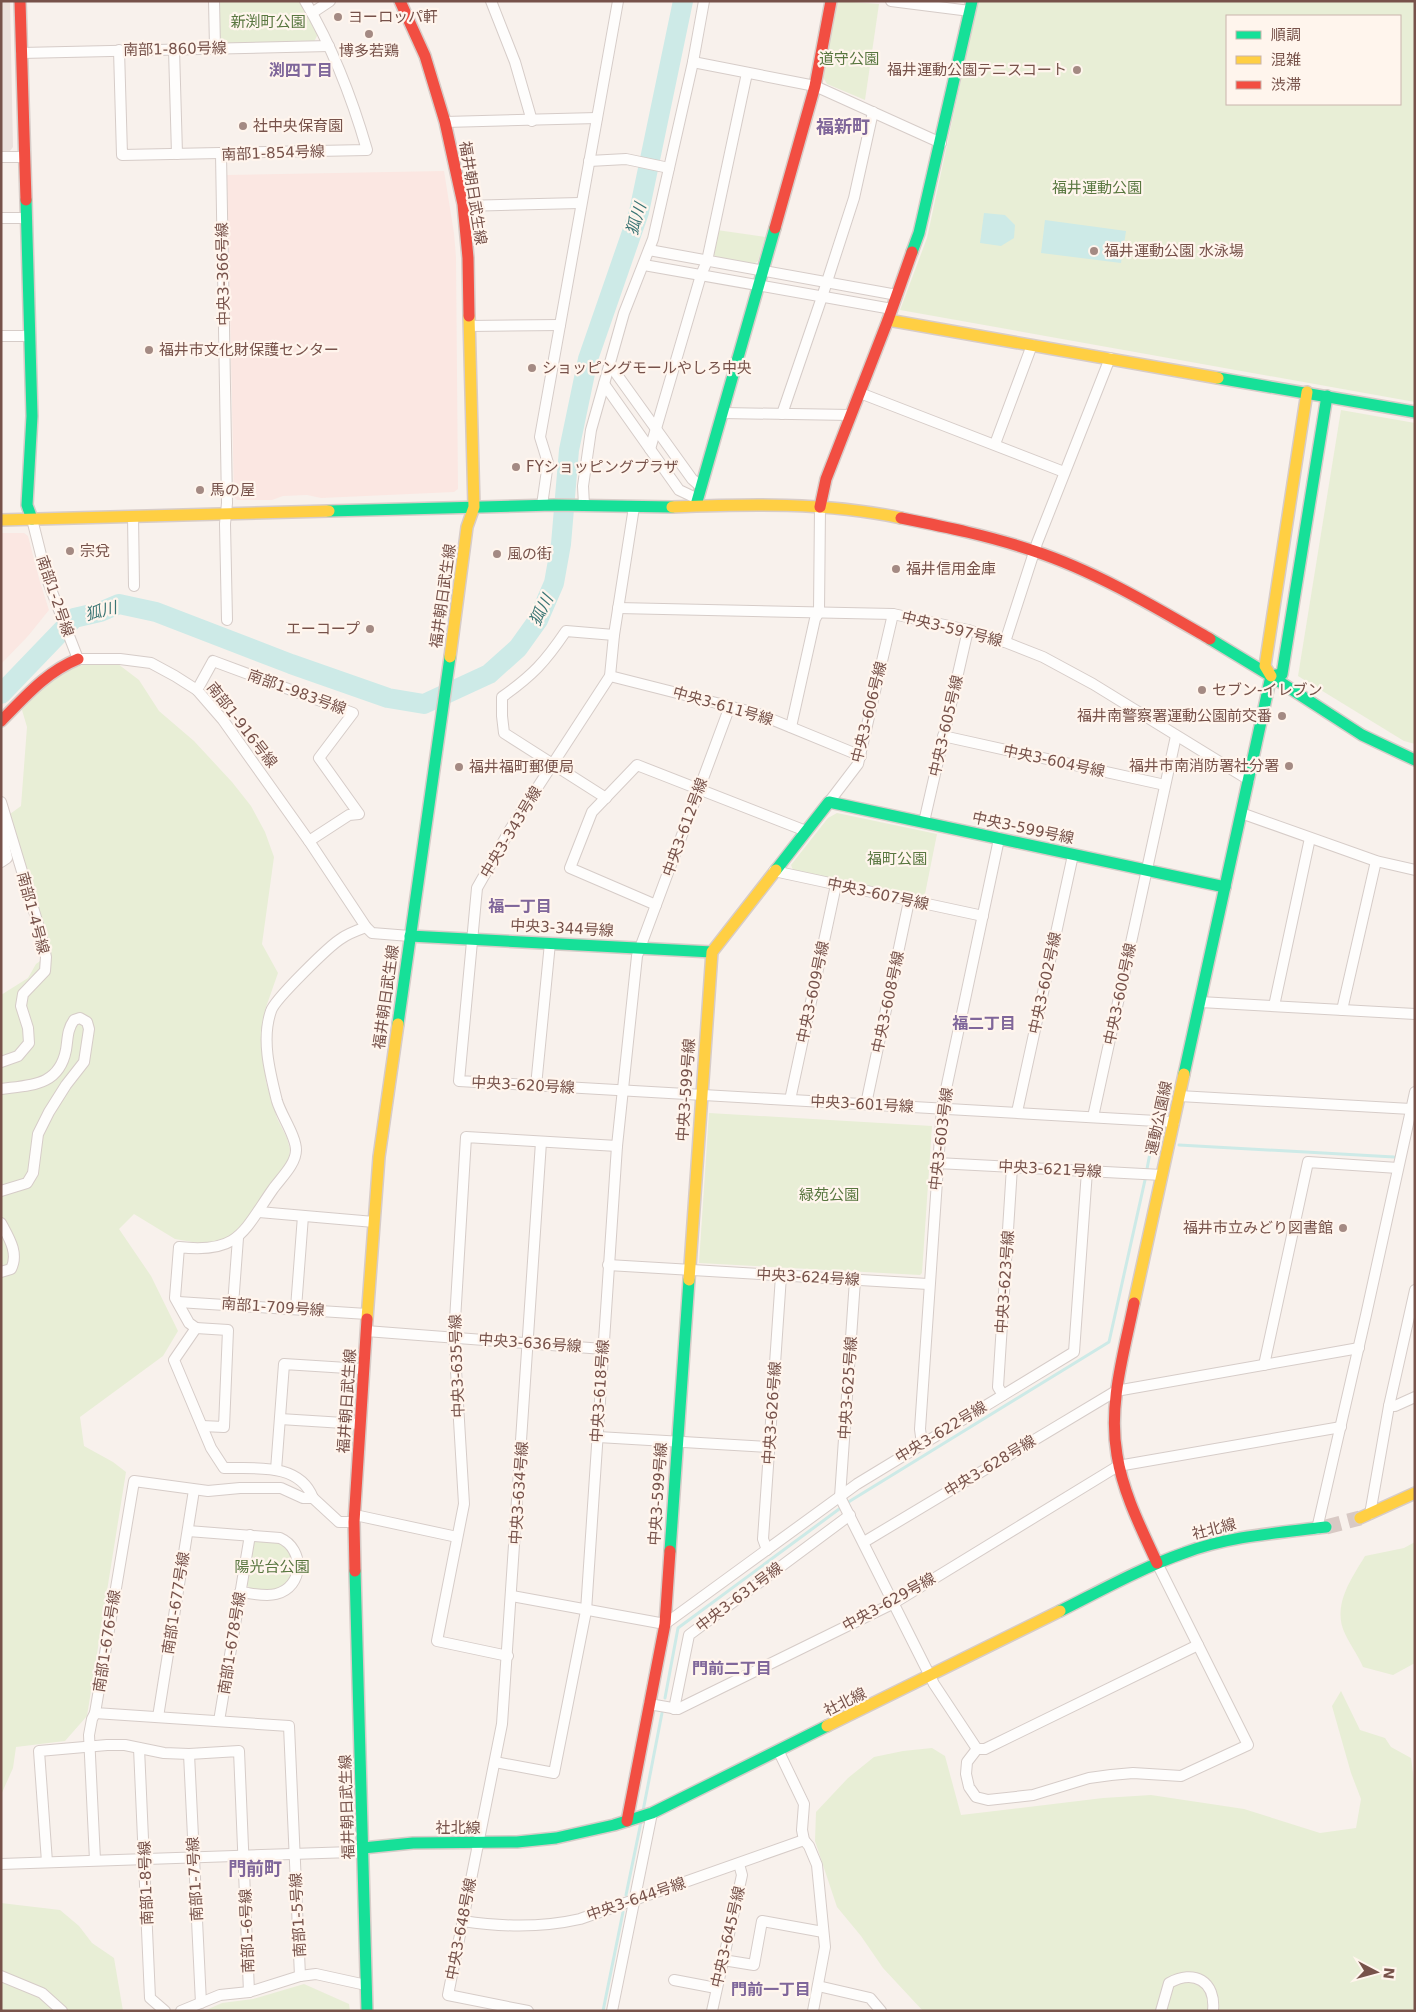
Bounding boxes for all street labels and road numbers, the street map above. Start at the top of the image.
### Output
street label: 南部1-860号線 [123,39,227,59]
street label: 福井朝日武生線 [456,140,490,246]
street label: 南部1-854号線 [221,142,325,164]
street label: 中央3-366号線 [213,222,233,326]
street label: 福井朝日武生線 [427,543,459,649]
street label: 南部1-2号線 [33,553,77,639]
street label: 中央3-597号線 [900,608,1004,650]
street label: 中央3-606号線 [848,660,890,764]
street label: 南部1-983号線 [245,666,349,718]
street label: 中央3-605号線 [926,674,966,778]
street label: 南部1-916号線 [203,679,281,771]
street label: 中央3-611号線 [671,683,775,729]
street label: 中央3-604号線 [1001,741,1107,781]
street label: 中央3-612号線 [659,775,711,879]
street label: 中央3-343号線 [477,783,545,881]
street label: 中央3-599号線 [970,808,1076,848]
street label: 南部1-4号線 [13,870,53,956]
street label: 中央3-607号線 [825,874,931,914]
street label: 中央3-344号線 [510,916,614,940]
street label: 中央3-602号線 [1025,930,1065,1036]
street label: 中央3-609号線 [793,939,833,1045]
street label: 中央3-600号線 [1100,941,1140,1047]
street label: 福井朝日武生線 [370,944,402,1050]
street label: 中央3-608号線 [868,949,908,1055]
street label: 中央3-599号線 [673,1038,699,1142]
street label: 中央3-620号線 [471,1073,575,1097]
street label: 運動公園線 [1142,1079,1176,1157]
street label: 中央3-603号線 [926,1086,956,1192]
street label: 中央3-601号線 [810,1092,914,1116]
street label: 中央3-621号線 [998,1157,1102,1181]
street label: 中央3-623号線 [992,1230,1018,1334]
street label: 中央3-624号線 [756,1265,860,1289]
street label: 南部1-709号線 [221,1294,325,1320]
street label: 中央3-635号線 [446,1314,468,1418]
street label: 中央3-636号線 [478,1330,582,1356]
street label: 中央3-625号線 [835,1336,861,1440]
street label: 中央3-618号線 [587,1339,613,1443]
street label: 福井朝日武生線 [334,1348,360,1454]
street label: 中央3-626号線 [759,1361,785,1465]
street label: 中央3-622号線 [892,1398,990,1466]
street label: 中央3-628号線 [941,1432,1039,1500]
street label: 中央3-634号線 [506,1441,532,1545]
street label: 中央3-599号線 [645,1442,671,1546]
street label: 社北線 [1190,1515,1238,1543]
street label: 南部1-677号線 [159,1550,193,1656]
street label: 中央3-631号線 [692,1559,786,1635]
street label: 中央3-629号線 [839,1569,939,1635]
street label: 南部1-676号線 [90,1588,124,1694]
street label: 南部1-678号線 [215,1590,249,1696]
street label: 社北線 [821,1684,869,1720]
street label: 福井朝日武生線 [336,1754,358,1860]
street label: 社北線 [435,1819,481,1837]
street label: 南部1-7号線 [184,1836,206,1922]
street label: 南部1-8号線 [136,1840,156,1926]
street label: 南部1-5号線 [287,1872,309,1958]
street label: 中央3-644号線 [584,1874,688,1924]
street label: 中央3-648号線 [442,1876,480,1982]
street label: 中央3-645号線 [708,1885,748,1989]
street label: 南部1-6号線 [237,1888,257,1974]

